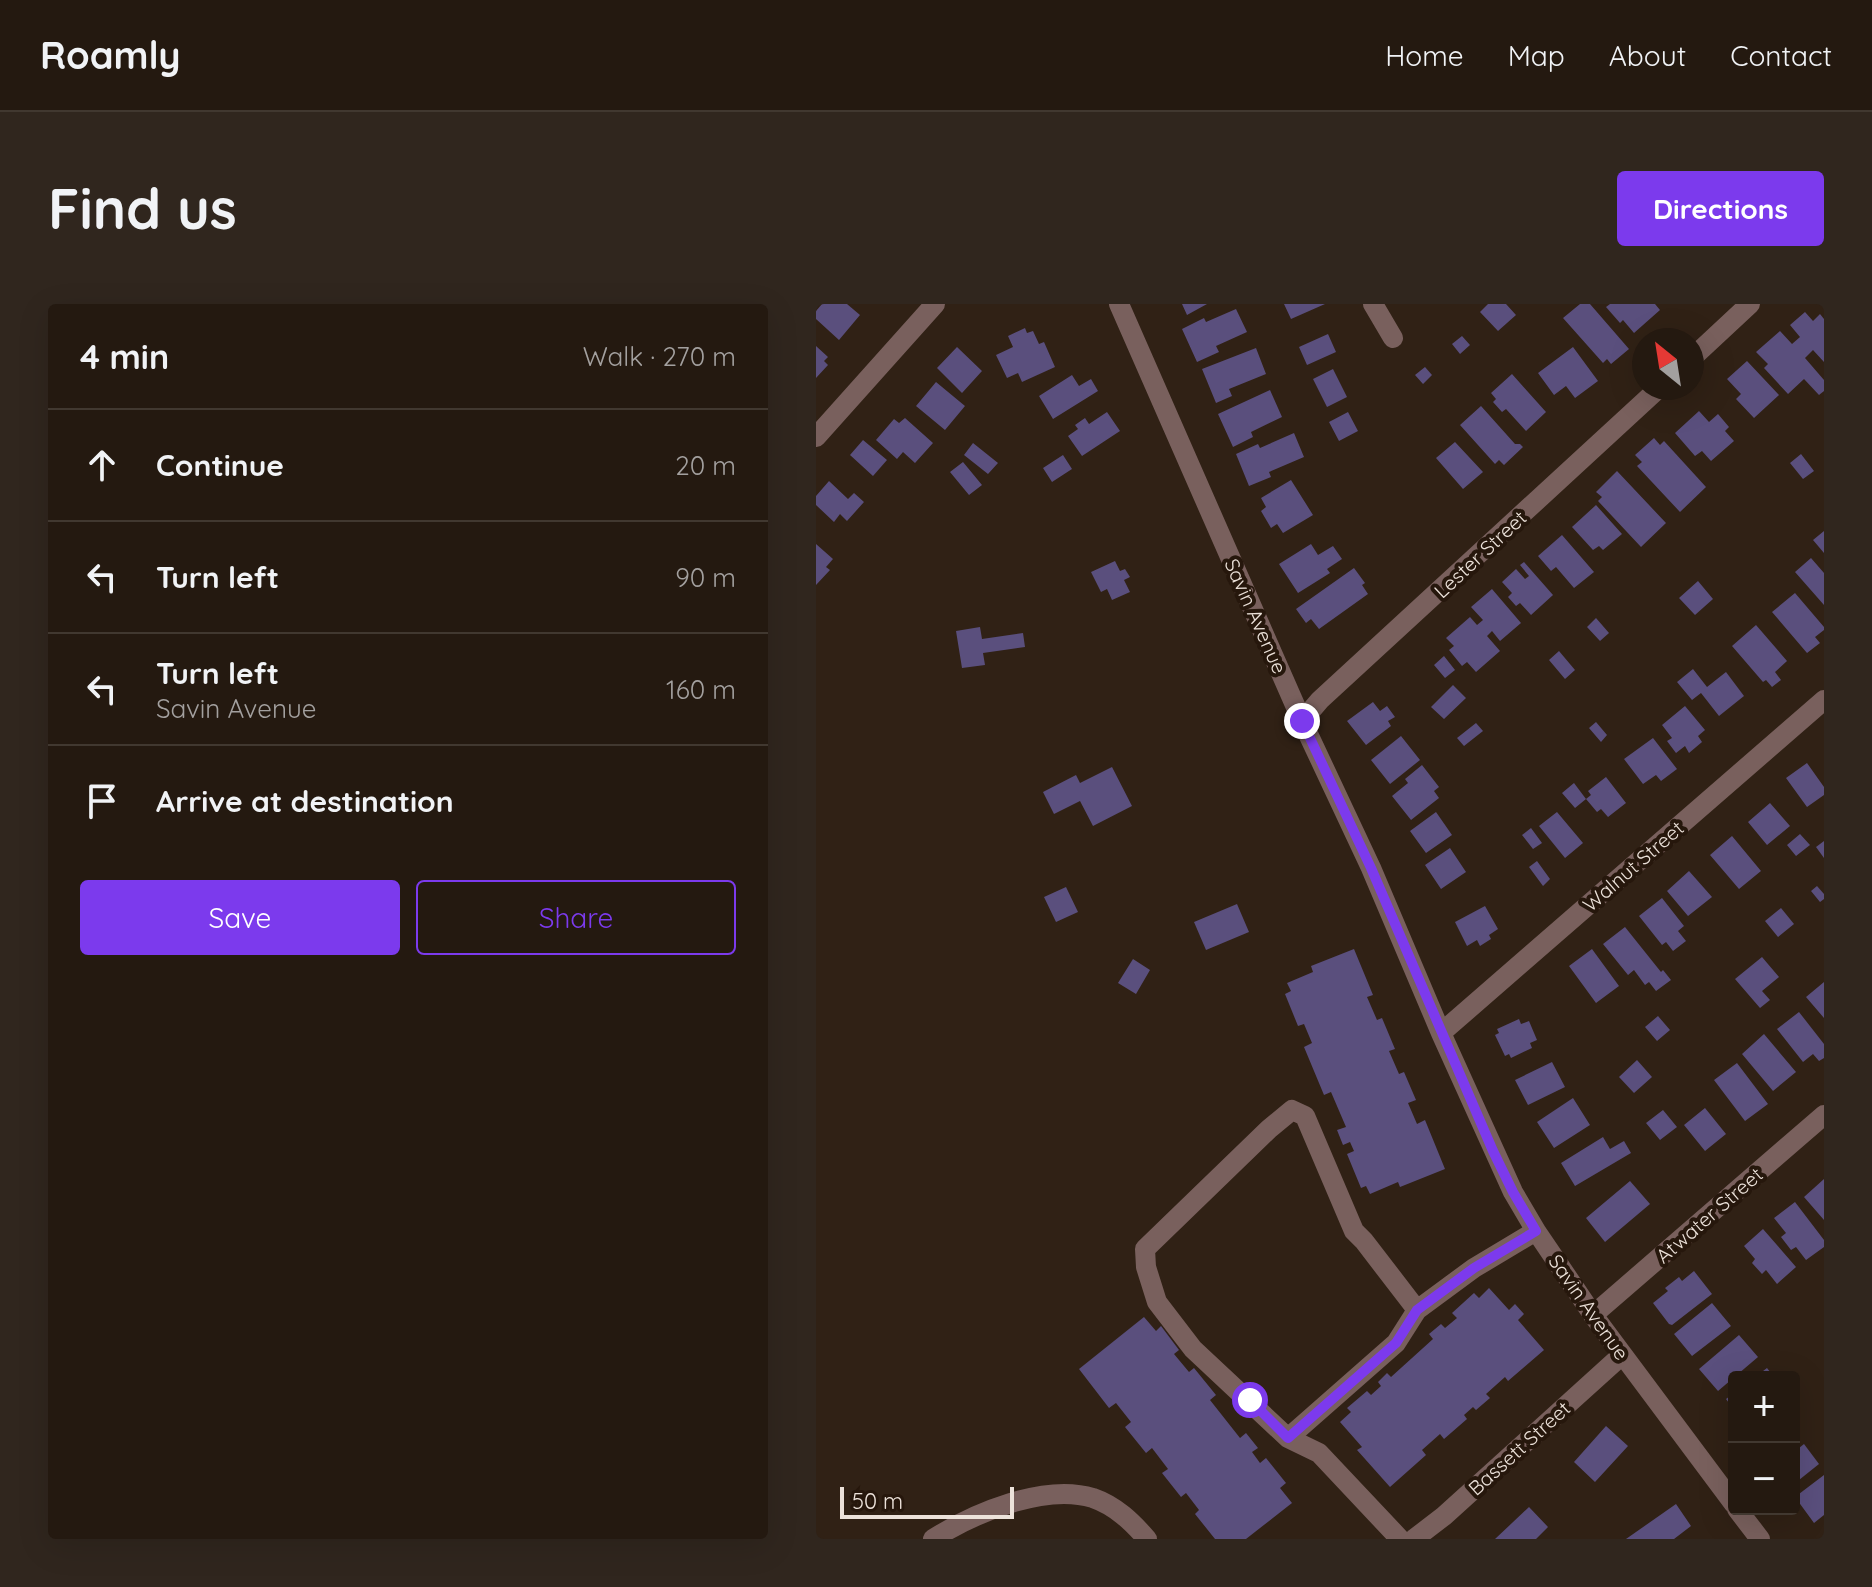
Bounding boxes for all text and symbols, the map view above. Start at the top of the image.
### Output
text: Roamly [40,31,181,79]
text: Home [1385,38,1464,73]
text: Map [1508,38,1565,73]
text: About [1609,38,1686,73]
text: Contact [1730,38,1832,73]
button: Directions [1617,171,1824,246]
text: Find us [48,173,237,243]
north arrow [1632,328,1704,400]
text: 4 min [80,335,169,378]
text: Walk · 270 m [583,340,736,373]
icon: ahead [80,443,124,487]
text: Continue [156,446,284,484]
text: 20 m [675,449,736,482]
street label: Lester Street [1429,505,1532,603]
icon: left [80,555,124,599]
street label: Savin Avenue [1219,555,1293,677]
text: Turn left [156,558,279,596]
text: 90 m [675,561,736,594]
text: Turn left [156,654,279,692]
icon: left [80,667,124,711]
text: 160 m [666,673,736,706]
text: Savin Avenue [156,692,316,725]
route end [1284,703,1320,739]
icon: arrive [80,779,124,823]
text: Arrive at destination [156,782,454,820]
street label: Walnut Street [1577,815,1689,917]
button: Save [80,880,400,955]
button: Share [416,880,736,955]
street label: Atwater Street [1650,1162,1768,1268]
street label: Savin Avenue [1543,1249,1635,1365]
map controls [1728,1371,1800,1515]
button: + [1728,1371,1800,1443]
route start [1232,1382,1268,1418]
street label: Bassett Street [1463,1395,1575,1500]
button: − [1728,1443,1800,1515]
scale bar [840,1483,1014,1519]
text: 50 m [852,1487,903,1515]

